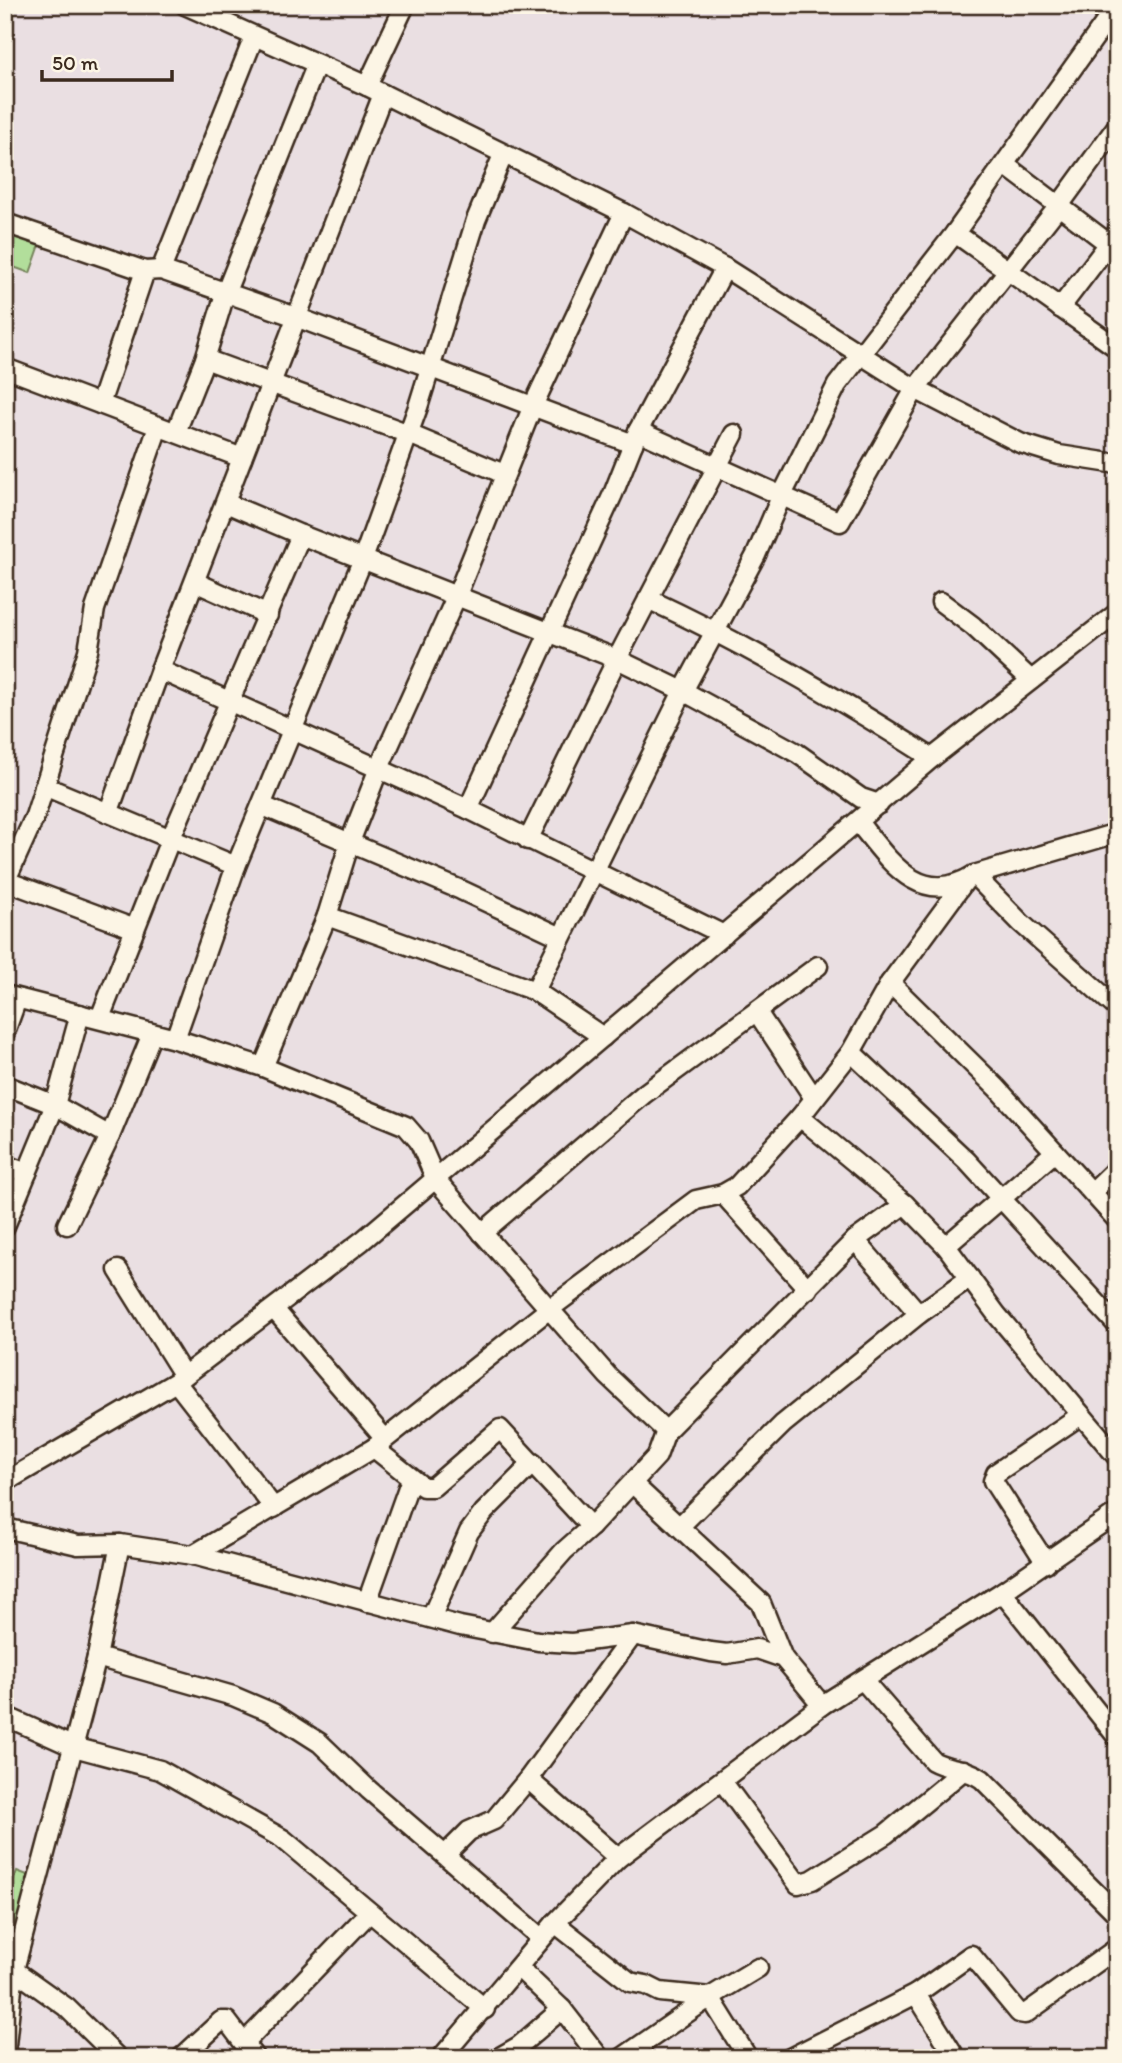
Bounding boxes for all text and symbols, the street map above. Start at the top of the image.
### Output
scale bar [42,38,172,82]
text: 50 m [52,50,99,75]

